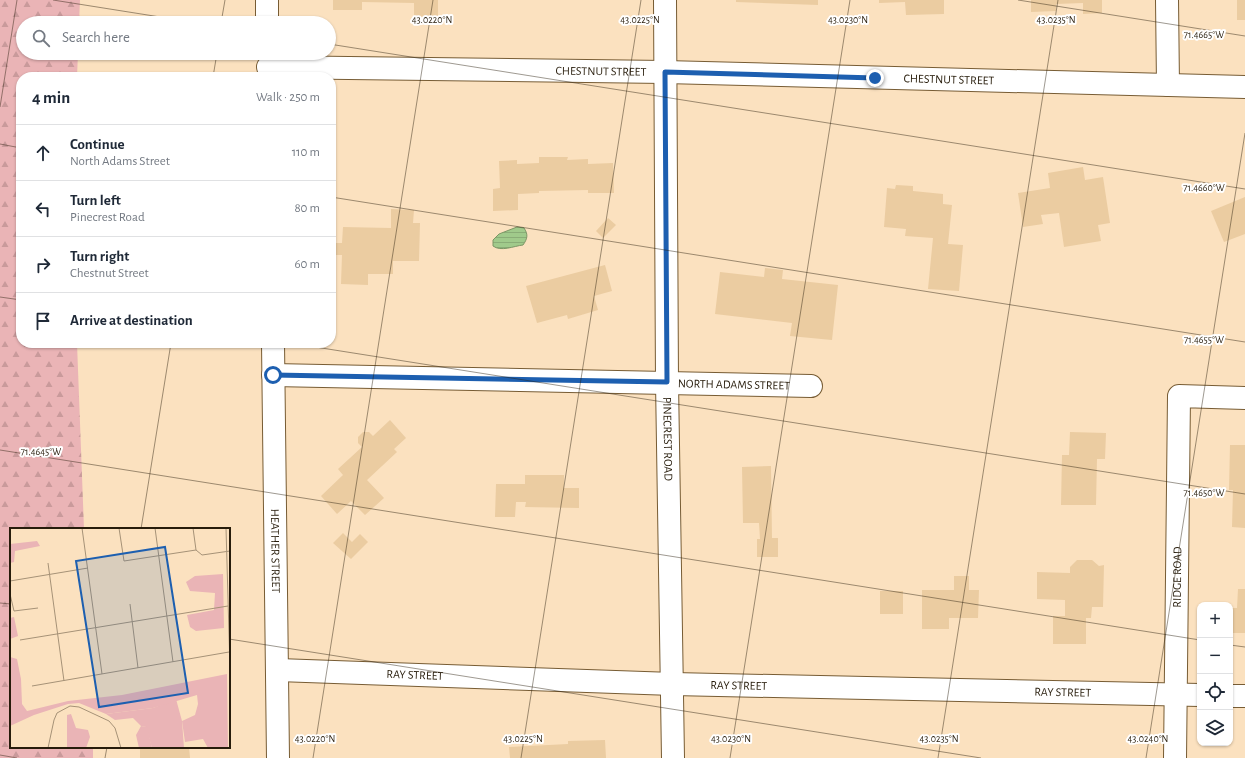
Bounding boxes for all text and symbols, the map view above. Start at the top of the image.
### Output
text: 43.0220°N [412,15,452,25]
text: 43.0225°N [620,15,660,25]
text: 43.0230°N [828,15,868,25]
text: 43.0235°N [1036,15,1076,25]
search box [16,16,336,60]
icon: search [30,27,52,49]
text: Search here [62,30,130,45]
text: 71.4665°W [1184,30,1224,40]
street label: CHESTNUT STREET [556,65,647,78]
route end [866,69,884,87]
street label: CHESTNUT STREET [903,72,995,87]
text: 4 min [32,89,70,106]
text: Walk · 250 m [256,91,320,104]
text: Continue [70,137,125,152]
icon: ahead [32,142,54,164]
text: 110 m [292,146,320,159]
text: North Adams Street [70,155,170,168]
text: 71.4660°W [1183,183,1225,193]
text: Turn left [70,193,121,208]
icon: left [32,198,54,220]
text: 80 m [294,202,320,215]
text: Pinecrest Road [70,211,145,224]
text: Turn right [70,249,129,264]
icon: right [32,254,54,276]
text: 60 m [294,258,320,271]
text: Chestnut Street [70,267,149,280]
icon: arrive [32,310,54,332]
text: Arrive at destination [70,313,193,328]
text: 71.4655°W [1184,335,1224,345]
route start [264,366,282,384]
street label: NORTH ADAMS STREET [678,377,790,392]
street label: PINECREST ROAD [661,397,675,481]
text: 71.4645°W [21,447,61,457]
text: 71.4650°W [1184,488,1225,498]
street label: HEATHER STREET [269,509,282,593]
inset map [10,528,230,748]
street label: RIDGE ROAD [1171,546,1183,608]
map controls [1197,602,1233,746]
button: + [1197,602,1233,638]
button: − [1197,638,1233,674]
street label: RAY STREET [386,668,444,682]
button: locate [1197,674,1233,710]
street label: RAY STREET [710,679,767,692]
street label: RAY STREET [1034,686,1091,699]
button: layers [1197,710,1233,746]
text: 43.0220°N [295,734,335,744]
text: 43.0225°N [503,734,543,744]
text: 43.0230°N [711,734,751,744]
text: 43.0235°N [919,734,959,744]
text: 43.0240°N [1128,734,1168,744]

